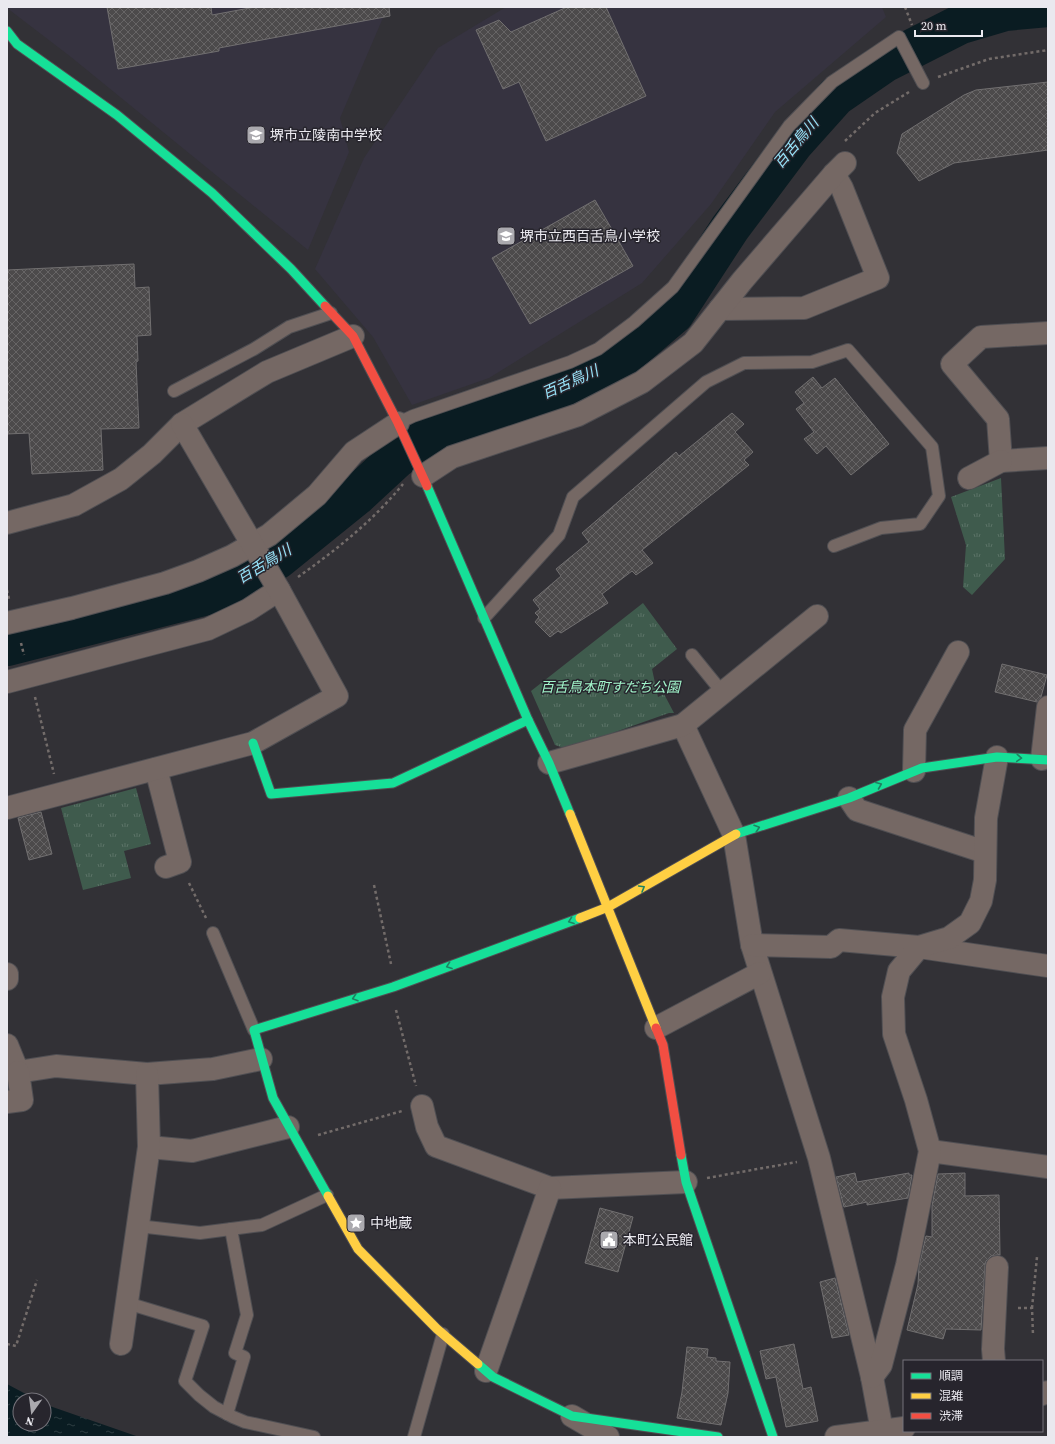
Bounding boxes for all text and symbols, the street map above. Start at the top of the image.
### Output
scale bar [915,12,982,38]
text: 20 m [921,18,947,34]
water label: 百舌鳥川 [768,111,824,172]
school or university icon: 堺市立陵南中学校 [245,124,267,146]
place label: 堺市立陵南中学校 [270,125,382,145]
school or university icon: 堺市立西百舌鳥小学校 [495,225,517,247]
place label: 堺市立西百舌鳥小学校 [520,226,660,246]
water label: 百舌鳥川 [538,359,603,403]
water label: 百舌鳥川 [233,538,297,588]
park label: 百舌鳥本町すだち公園 [540,677,682,697]
one-way arrow [1016,753,1022,762]
one-way arrow [876,782,883,790]
one-way arrow [753,824,760,833]
one-way arrow [638,886,645,893]
one-way arrow [568,916,575,925]
one-way arrow [446,961,453,969]
one-way arrow [352,993,359,1002]
place icon: 中地蔵 [345,1212,367,1234]
place label: 中地蔵 [370,1213,412,1233]
public building icon: 本町公民館 [598,1229,620,1251]
place label: 本町公民館 [623,1230,693,1250]
legend [903,1360,1043,1432]
text: 順調 [939,1368,963,1384]
text: 混雑 [939,1388,963,1404]
north arrow [12,1392,52,1432]
text: 渋滞 [939,1408,963,1424]
text: N [24,1413,35,1429]

